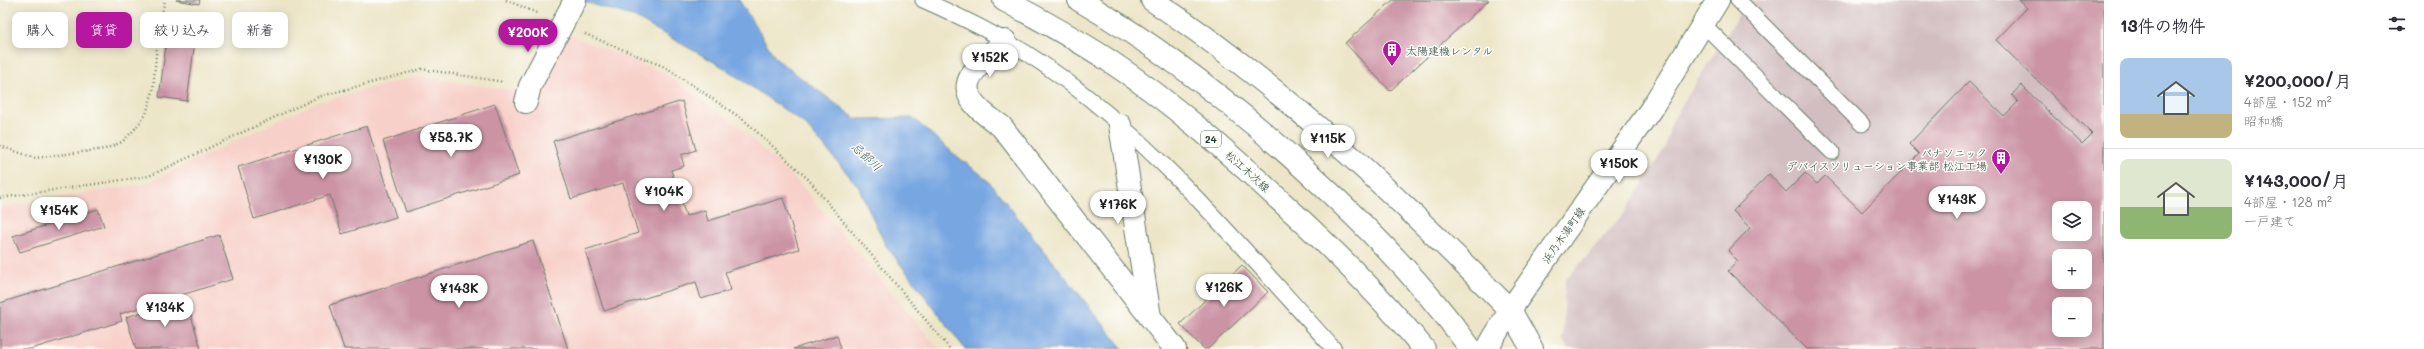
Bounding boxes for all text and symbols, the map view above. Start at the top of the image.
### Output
chip: 購入 [12,12,68,48]
chip: 賃貸 [76,12,132,48]
chip: 絞り込み [140,12,224,48]
chip: 新着 [232,12,288,48]
icon: filters [2386,13,2408,35]
text: 13件の物件 [2120,14,2206,36]
pin: ¥200K [500,19,556,53]
text: ¥200K [507,23,549,40]
building icon: 太陽建機レンタル [1381,39,1403,67]
place label: 太陽建機レンタル [1406,43,1493,58]
pin: ¥152K [962,44,1018,78]
text: ¥152K [971,48,1009,65]
text: ¥200,000/月 [2244,69,2351,91]
icon: home [2152,74,2200,122]
text: 4部屋 · 152 m² [2244,93,2332,110]
text: 昭和橋 [2244,112,2283,129]
pin: ¥58.7K [418,124,484,158]
pin: ¥115K [1300,125,1356,159]
text: ¥58.7K [429,128,473,145]
text: ¥115K [1310,129,1346,146]
road number: 24 [1201,131,1221,147]
water label: 忌部川 [848,138,886,174]
place label: パナソニック デバイスソリューション事業部 松江工場 [1787,145,1987,173]
pin: ¥130K [295,146,351,180]
street label: 松江木次線 [1223,147,1273,195]
building icon: パナソニック デバイスソリューション事業部 松江工場 [1990,147,2012,175]
text: ¥130K [304,150,343,167]
pin: ¥150K [1591,150,1647,184]
text: ¥150K [1600,154,1638,171]
text: ¥143,000/月 [2244,169,2349,191]
icon: home [2152,175,2200,223]
pin: ¥104K [636,178,692,212]
text: ¥104K [644,182,684,199]
pin: ¥143K [1929,186,1985,220]
text: ¥143K [1938,190,1976,207]
pin: ¥176K [1090,191,1146,225]
text: 4部屋 · 128 m² [2244,193,2332,210]
text: ¥176K [1099,195,1137,212]
pin: ¥154K [31,197,87,231]
text: ¥154K [40,201,78,218]
map controls [2052,201,2092,337]
button: layers [2052,201,2092,241]
street label: 浜乃木湯町線 [1538,204,1588,266]
text: 一戸建て [2244,212,2296,229]
button: + [2052,249,2092,289]
pin: ¥126K [1196,274,1252,308]
pin: ¥143K [431,275,487,309]
text: ¥126K [1205,278,1243,295]
text: ¥143K [440,279,478,296]
pin: ¥134K [137,294,193,328]
button: − [2052,297,2092,337]
text: ¥134K [146,298,184,315]

